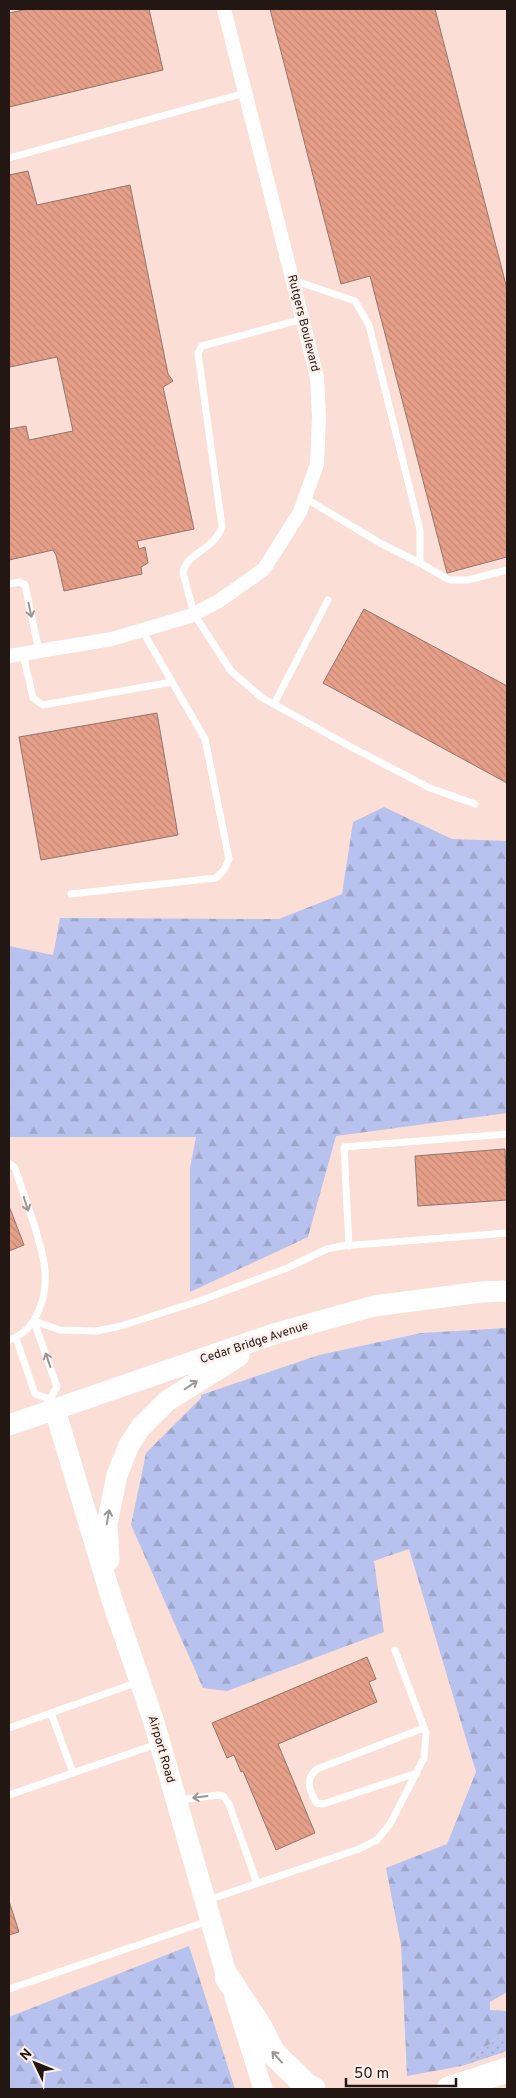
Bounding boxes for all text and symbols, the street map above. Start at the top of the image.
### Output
street label: Rutgers Boulevard [283,273,323,373]
one-way arrow [26,602,35,618]
one-way arrow [22,1195,31,1211]
street label: Cedar Bridge Avenue [198,1318,311,1368]
one-way arrow [42,1353,52,1369]
one-way arrow [184,1379,198,1390]
one-way arrow [104,1509,114,1525]
street label: Airport Road [144,1714,178,1785]
one-way arrow [192,1792,208,1802]
north arrow [10,2038,60,2088]
text: N [17,2046,36,2065]
one-way arrow [271,2051,283,2064]
scale bar [346,2056,456,2088]
text: 50 m [354,2065,389,2084]

